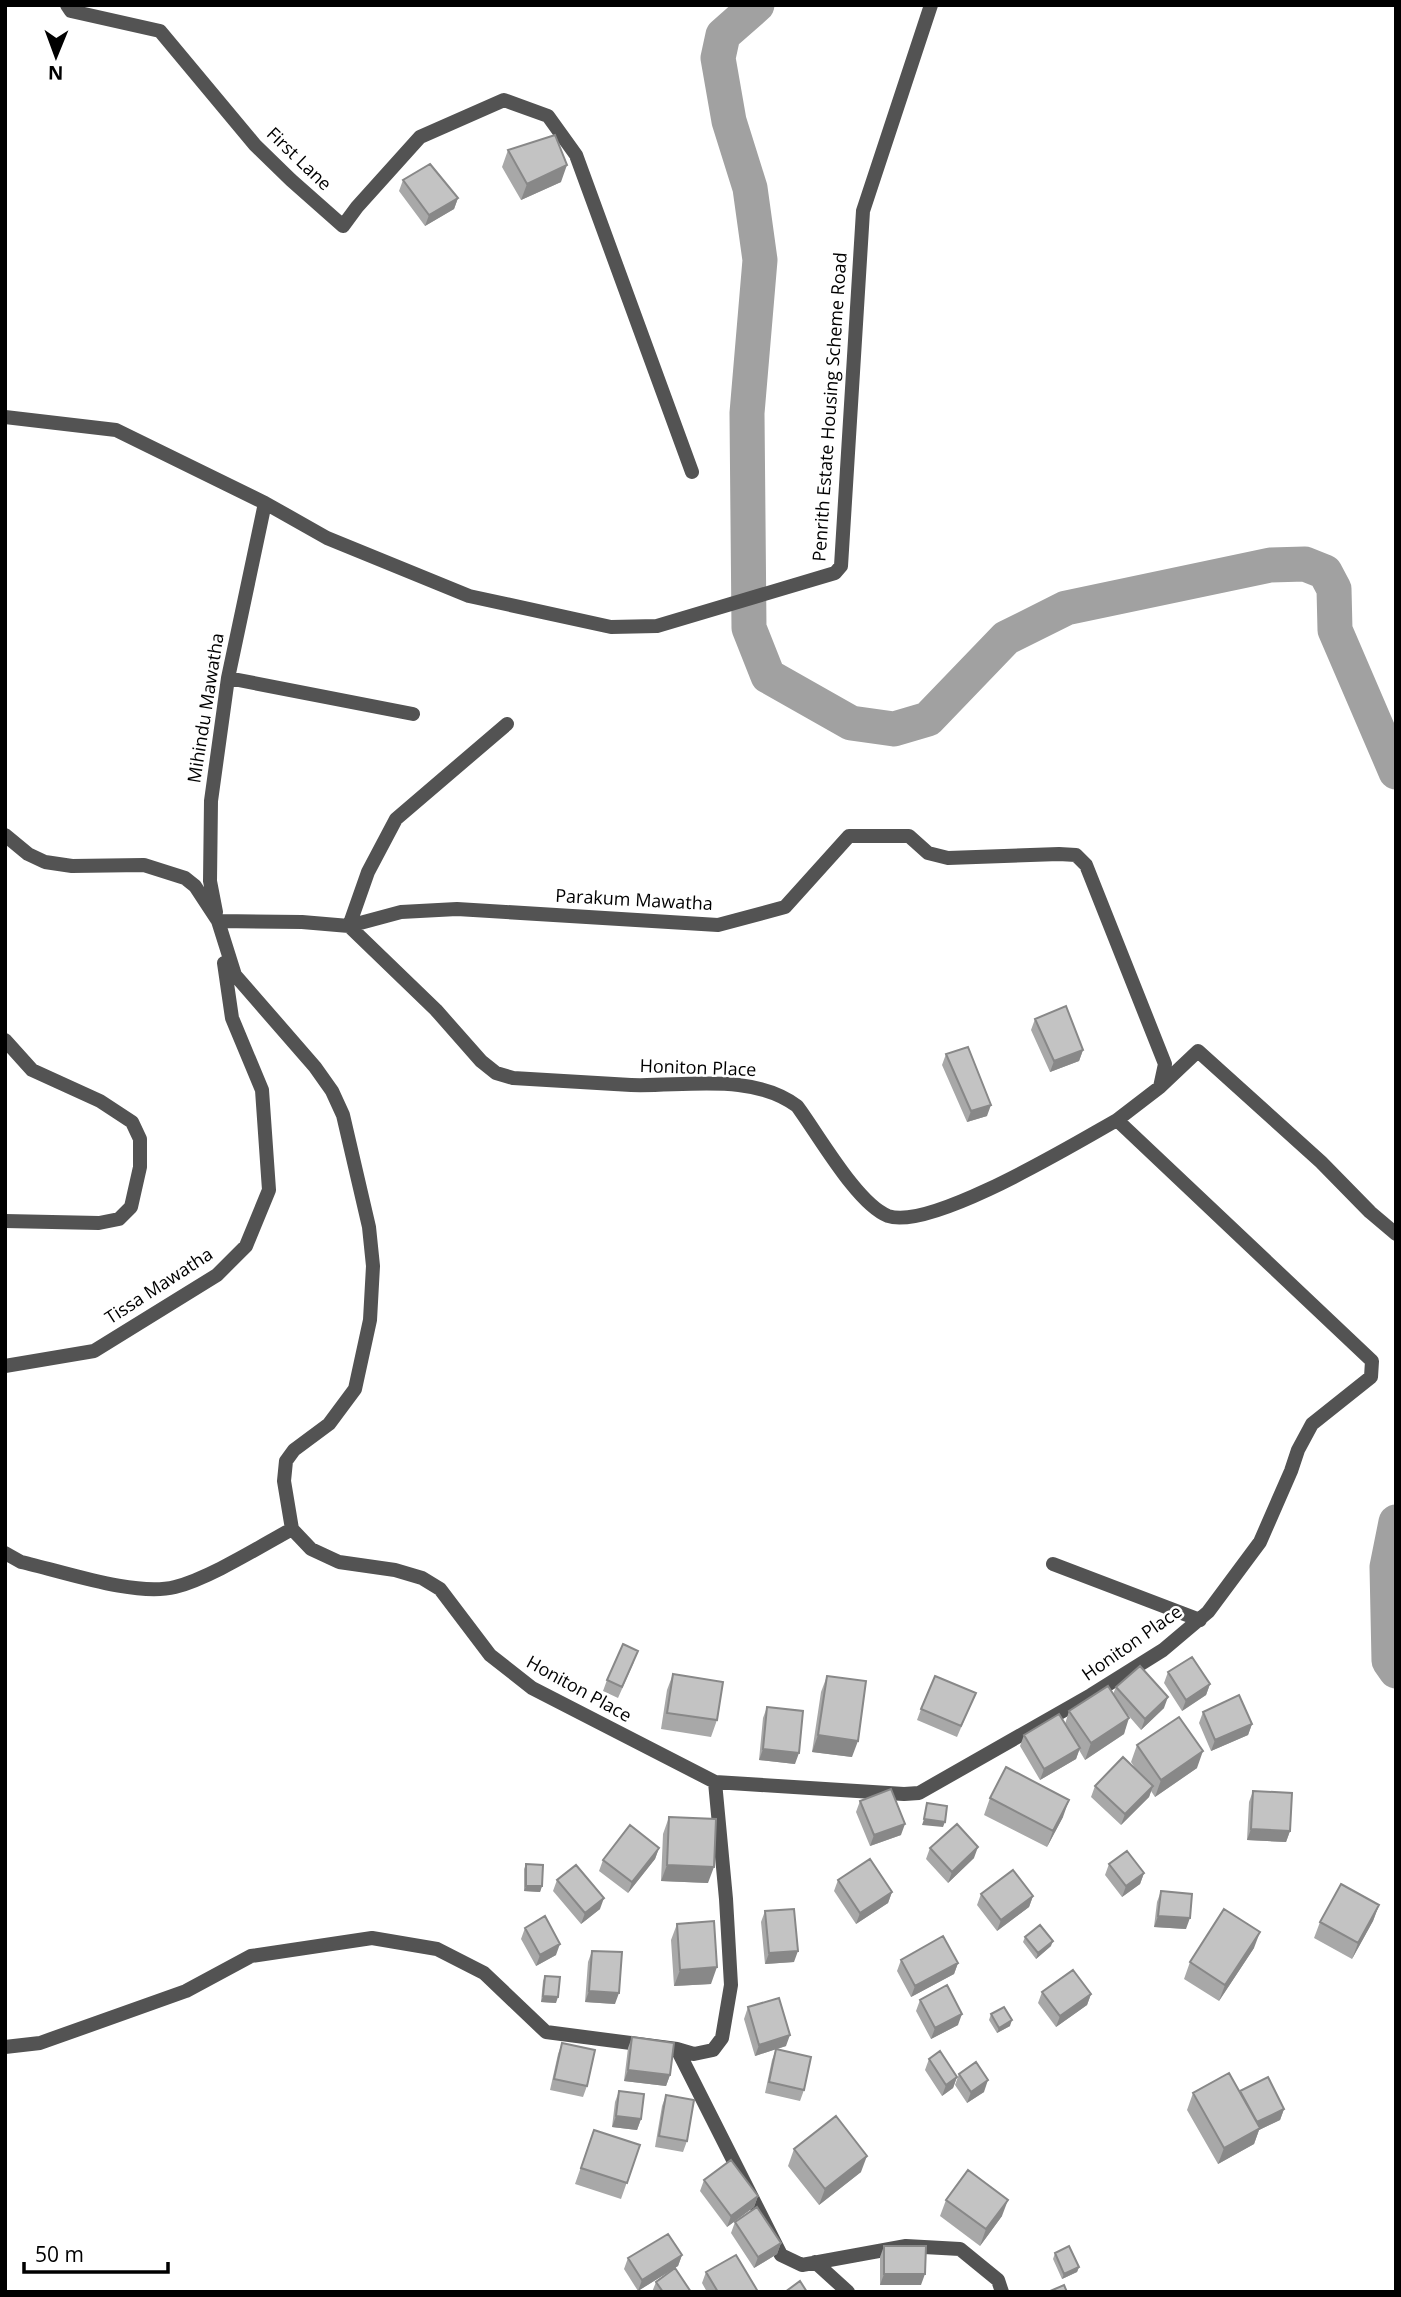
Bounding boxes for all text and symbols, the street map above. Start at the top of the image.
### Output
north arrow [21,21,91,91]
text: N [48,60,64,86]
street label: First Lane [262,121,337,195]
street label: Penrith Estate Housing Scheme Road [806,251,852,562]
street label: Mihindu Mawatha [181,631,229,785]
street label: Parakum Mawatha [555,883,713,915]
street label: Honiton Place [639,1053,757,1081]
street label: Tissa Mawatha [100,1241,217,1329]
street label: Honiton Place [1077,1599,1186,1685]
street label: Honiton Place [523,1649,636,1727]
scale bar [24,2230,168,2274]
text: 50 m [35,2240,84,2268]

